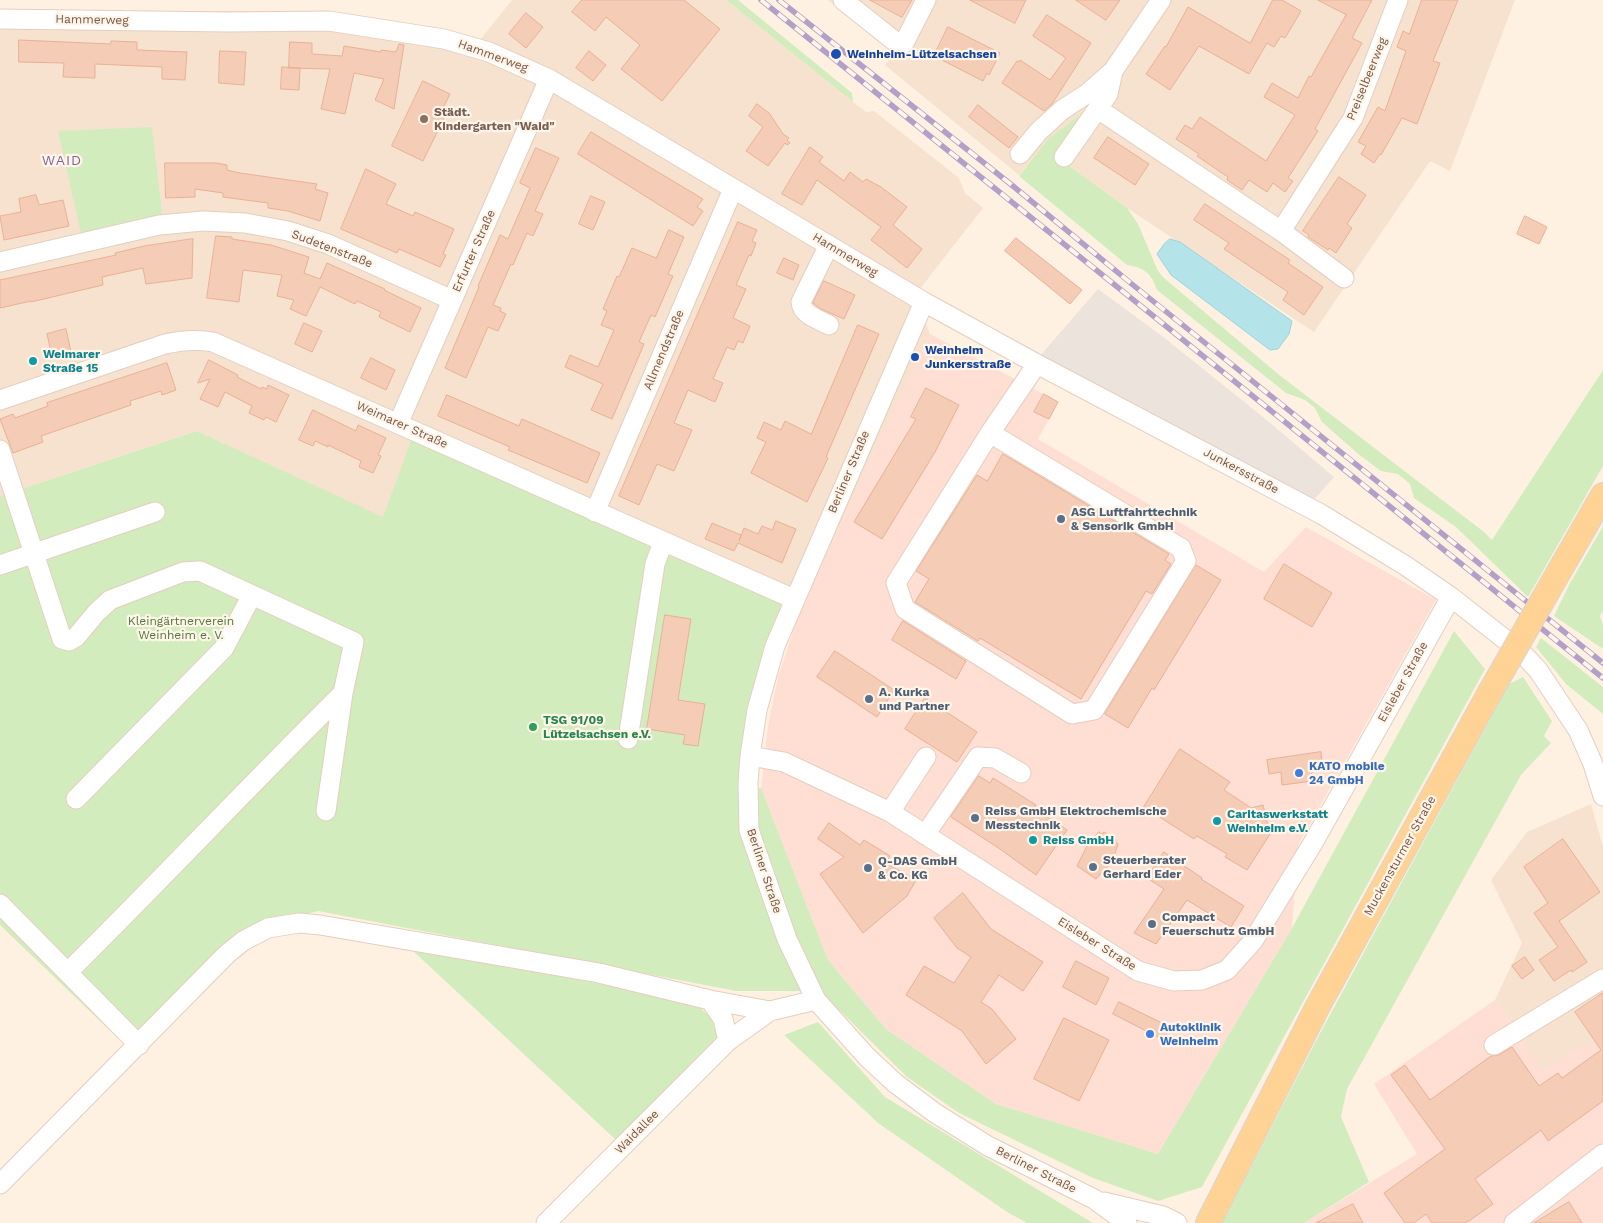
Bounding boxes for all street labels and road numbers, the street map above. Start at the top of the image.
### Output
street label: Hammerweg [55,12,129,28]
street label: Preiselbeerweg [1344,35,1390,123]
street label: Hammerweg [456,37,530,75]
street label: Erfurter Straße [449,208,499,294]
street label: Sudetenstraße [289,227,375,271]
street label: Hammerweg [810,230,880,280]
street label: Allmendstraße [641,308,687,392]
street label: Weimarer Straße [354,398,450,452]
street label: Berliner Straße [825,428,873,516]
street label: Junkersstraße [1201,445,1281,497]
street label: Eisleber Straße [1375,639,1431,725]
street label: Muckensturmer Straße [1361,794,1439,918]
street label: Berliner Straße [743,827,785,915]
street label: Eisleber Straße [1055,914,1139,974]
street label: Waidallee [612,1107,662,1157]
street label: Berliner Straße [993,1144,1079,1196]

